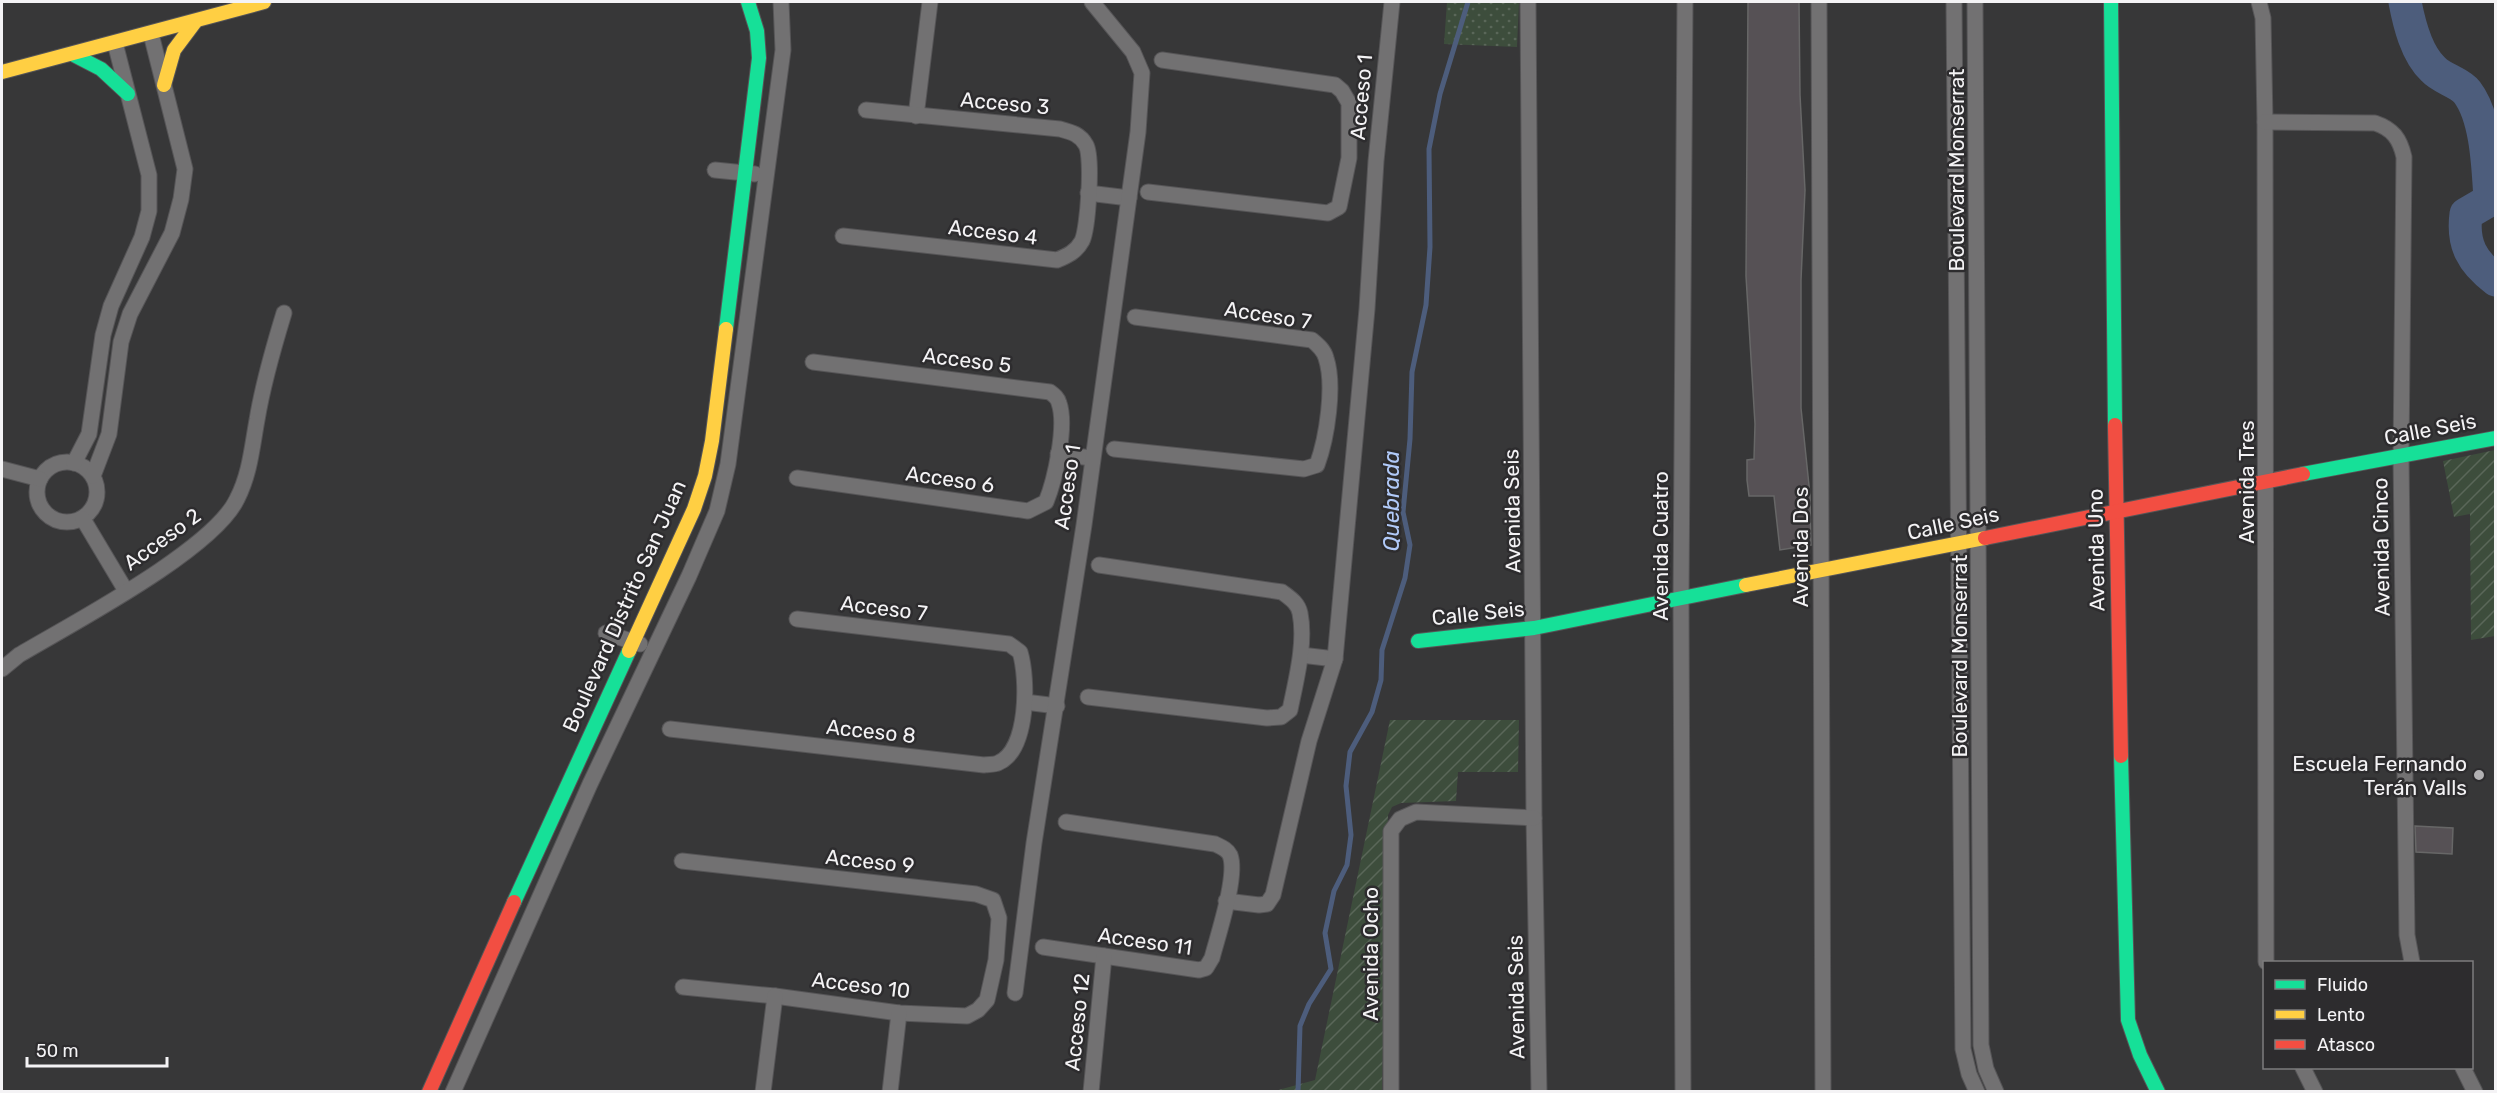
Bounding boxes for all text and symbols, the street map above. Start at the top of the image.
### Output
street label: Acceso 1 [1345,53,1377,141]
street label: Boulevard Monserrat [1944,69,1969,271]
street label: Acceso 3 [959,87,1051,119]
street label: Acceso 4 [947,214,1039,250]
street label: Acceso 7 [1223,296,1313,334]
street label: Acceso 5 [921,342,1013,378]
street label: Calle Seis [2382,408,2478,450]
street label: Avenida Tres [2234,420,2259,544]
street label: Acceso 1 [1049,443,1085,531]
street label: Avenida Seis [1498,449,1526,573]
water label: Quebrada [1378,451,1405,551]
street label: Acceso 6 [904,460,996,498]
street label: Avenida Cuatro [1648,471,1673,621]
street label: Boulevard Distrito San Juan [557,476,691,736]
street label: Avenida Cinco [2367,477,2395,617]
street label: Avenida Dos [1788,487,1813,607]
street label: Avenida Uno [2082,488,2110,612]
street label: Calle Seis [1905,501,2001,545]
street label: Acceso 2 [119,503,205,575]
street label: Boulevard Monserrat [1947,555,1972,757]
street label: Acceso 7 [839,590,929,626]
street label: Calle Seis [1430,596,1526,630]
street label: Acceso 8 [825,714,917,748]
place label: Escuela Fernando Terán Valls [2292,751,2467,800]
marker: Escuela Fernando Terán Valls [2472,768,2486,782]
street label: Acceso 9 [824,844,916,878]
street label: Avenida Ocho [1358,887,1383,1021]
street label: Acceso 11 [1096,922,1194,960]
street label: Avenida Seis [1502,935,1530,1059]
legend [2263,961,2473,1069]
street label: Acceso 10 [810,967,912,1003]
street label: Acceso 12 [1059,972,1095,1072]
text: Fluido [2317,974,2368,996]
text: Lento [2317,1004,2365,1026]
scale bar [27,1030,166,1068]
text: Atasco [2317,1034,2375,1056]
text: 50 m [36,1040,79,1062]

